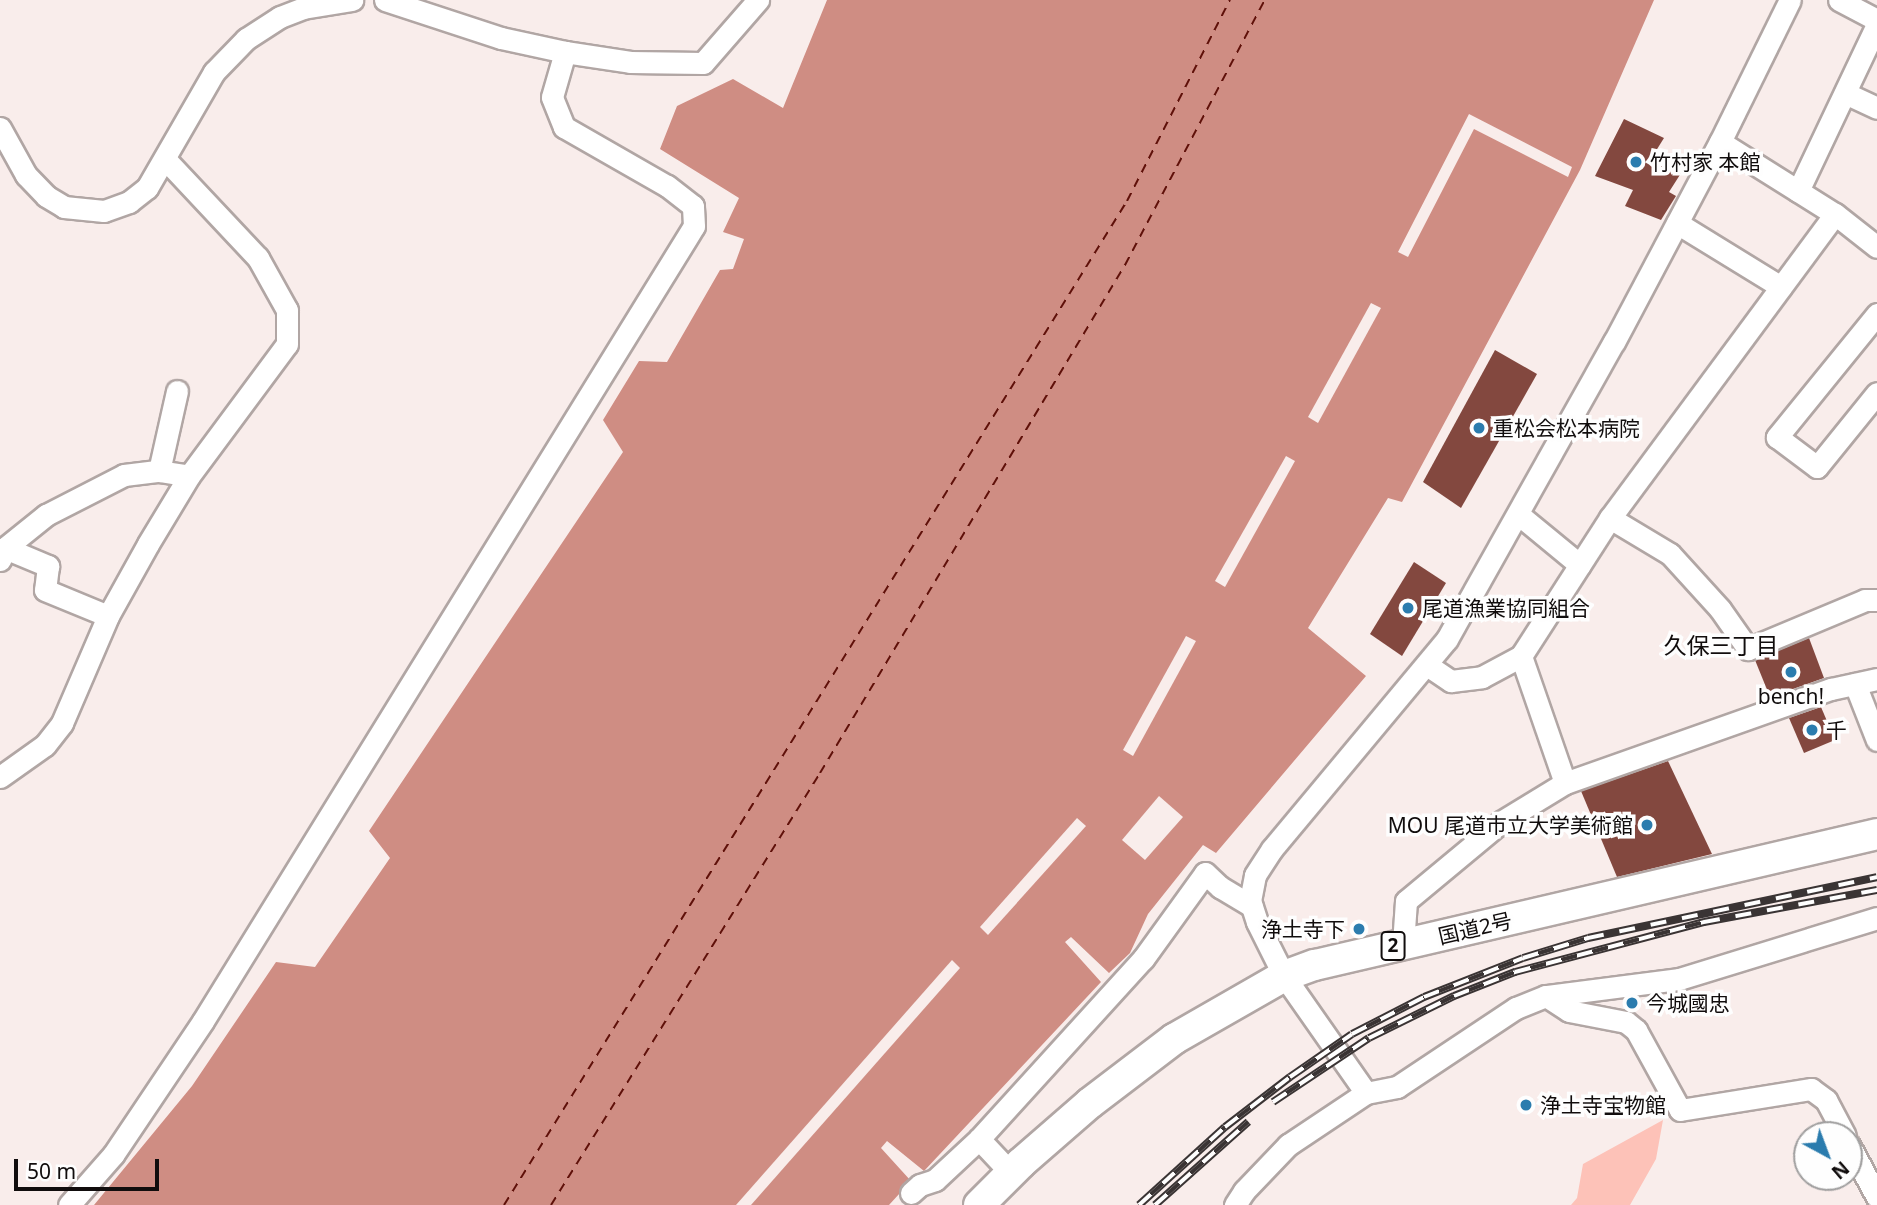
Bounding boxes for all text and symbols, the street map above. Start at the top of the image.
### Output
place label: 竹村家 本館 [1650,149,1760,175]
marker: 竹村家 本館 [1628,154,1644,170]
place label: 重松会松本病院 [1493,415,1640,441]
marker: 重松会松本病院 [1471,420,1487,436]
place label: 尾道漁業協同組合 [1422,595,1590,621]
marker: 尾道漁業協同組合 [1400,600,1416,616]
district label: 久保三丁目 [1664,631,1778,659]
marker: bench! [1783,664,1799,680]
place label: bench! [1758,683,1824,709]
place label: 千 [1826,717,1847,743]
marker: 千 [1804,722,1820,738]
place label: MOU 尾道市立大学美術館 [1388,812,1633,838]
marker: MOU 尾道市立大学美術館 [1639,817,1655,833]
street label: 国道2号 [1436,907,1514,949]
place label: 浄土寺下 [1261,916,1345,942]
marker: 浄土寺下 [1351,921,1367,937]
road number: 2 [1379,930,1407,962]
place label: 今城國忠 [1646,990,1730,1016]
marker: 今城國忠 [1624,995,1640,1011]
place label: 浄土寺宝物館 [1540,1092,1666,1118]
marker: 浄土寺宝物館 [1518,1097,1534,1113]
north arrow [1793,1121,1863,1191]
scale bar [18,1146,163,1190]
text: N [1826,1155,1855,1185]
text: 50 m [27,1157,76,1185]

